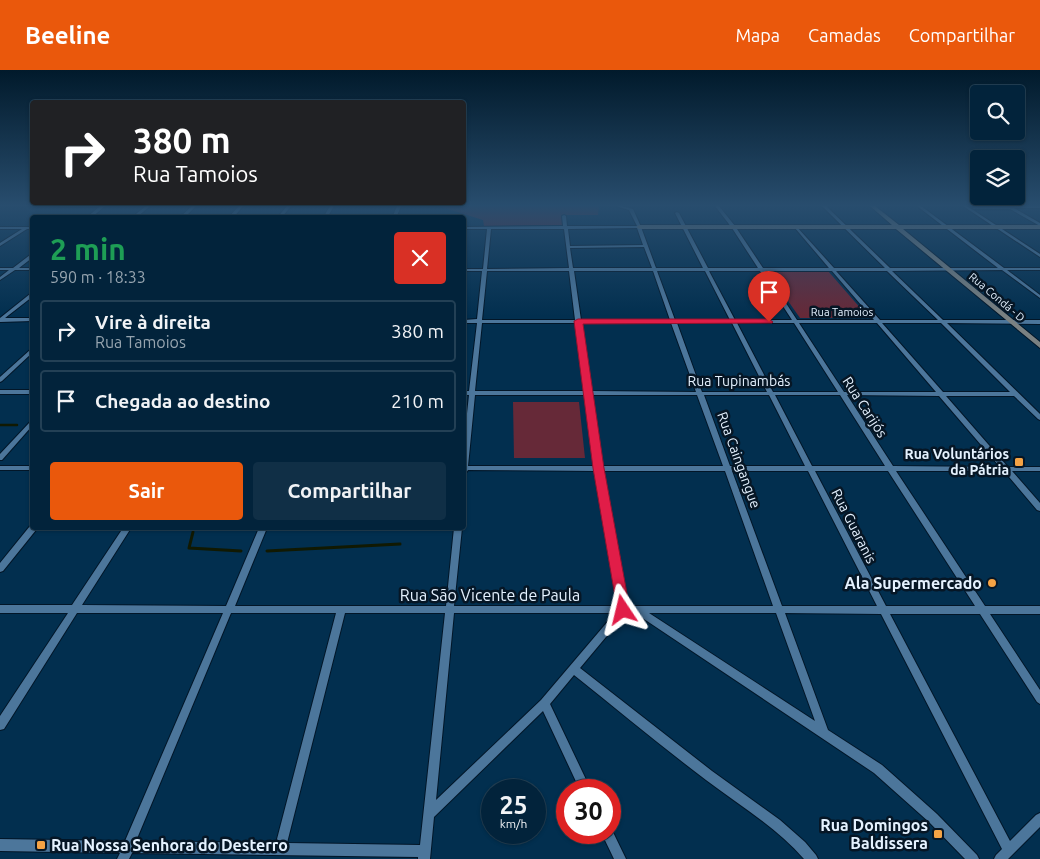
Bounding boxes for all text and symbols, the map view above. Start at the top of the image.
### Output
text: Beeline [25,22,110,49]
text: Mapa [735,25,780,45]
text: Camadas [808,25,881,45]
text: Compartilhar [909,25,1015,45]
map controls [970,85,1025,205]
button: search [970,85,1025,140]
icon: right [50,120,115,185]
text: 380 m [133,120,231,160]
button: layers [970,150,1025,205]
text: Rua Tamoios [133,161,258,186]
text: 2 min [50,232,126,266]
button: close [394,232,446,284]
text: 590 m · 18:33 [50,268,146,286]
street label: Rua Condá - D [967,270,1027,324]
pin [748,271,790,322]
icon: arrive [755,278,783,306]
street label: Rua Tamoios [811,306,873,318]
text: Vire à direita [95,311,211,333]
icon: right [52,317,80,345]
text: 380 m [391,320,444,342]
text: Rua Tamoios [95,333,186,351]
street label: Rua Tupinambás [688,373,790,389]
street label: Rua Carijós [839,374,891,440]
icon: arrive [52,387,80,415]
text: Chegada ao destino [95,390,271,412]
text: 210 m [391,390,444,412]
street label: Rua Caingangue [714,410,764,510]
place label: Rua Voluntários da Pátria [905,446,1009,478]
marker: Rua Voluntários da Pátria [1013,456,1025,468]
button: Sair [50,462,243,520]
button: Compartilhar [253,462,446,520]
street label: Rua Guaranis [828,486,880,566]
place label: Ala Supermercado [845,574,982,592]
marker: Ala Supermercado [986,577,998,589]
position arrow [596,583,648,635]
street label: Rua São Vicente de Paula [400,586,580,604]
speed limit sign: 30 [556,779,621,844]
text: 25 [499,791,528,819]
place label: Rua Domingos Baldissera [820,816,928,852]
text: km/h [500,817,527,830]
marker: Rua Domingos Baldissera [932,828,944,840]
place label: Rua Nossa Senhora do Desterro [51,836,288,854]
marker: Rua Nossa Senhora do Desterro [35,839,47,851]

